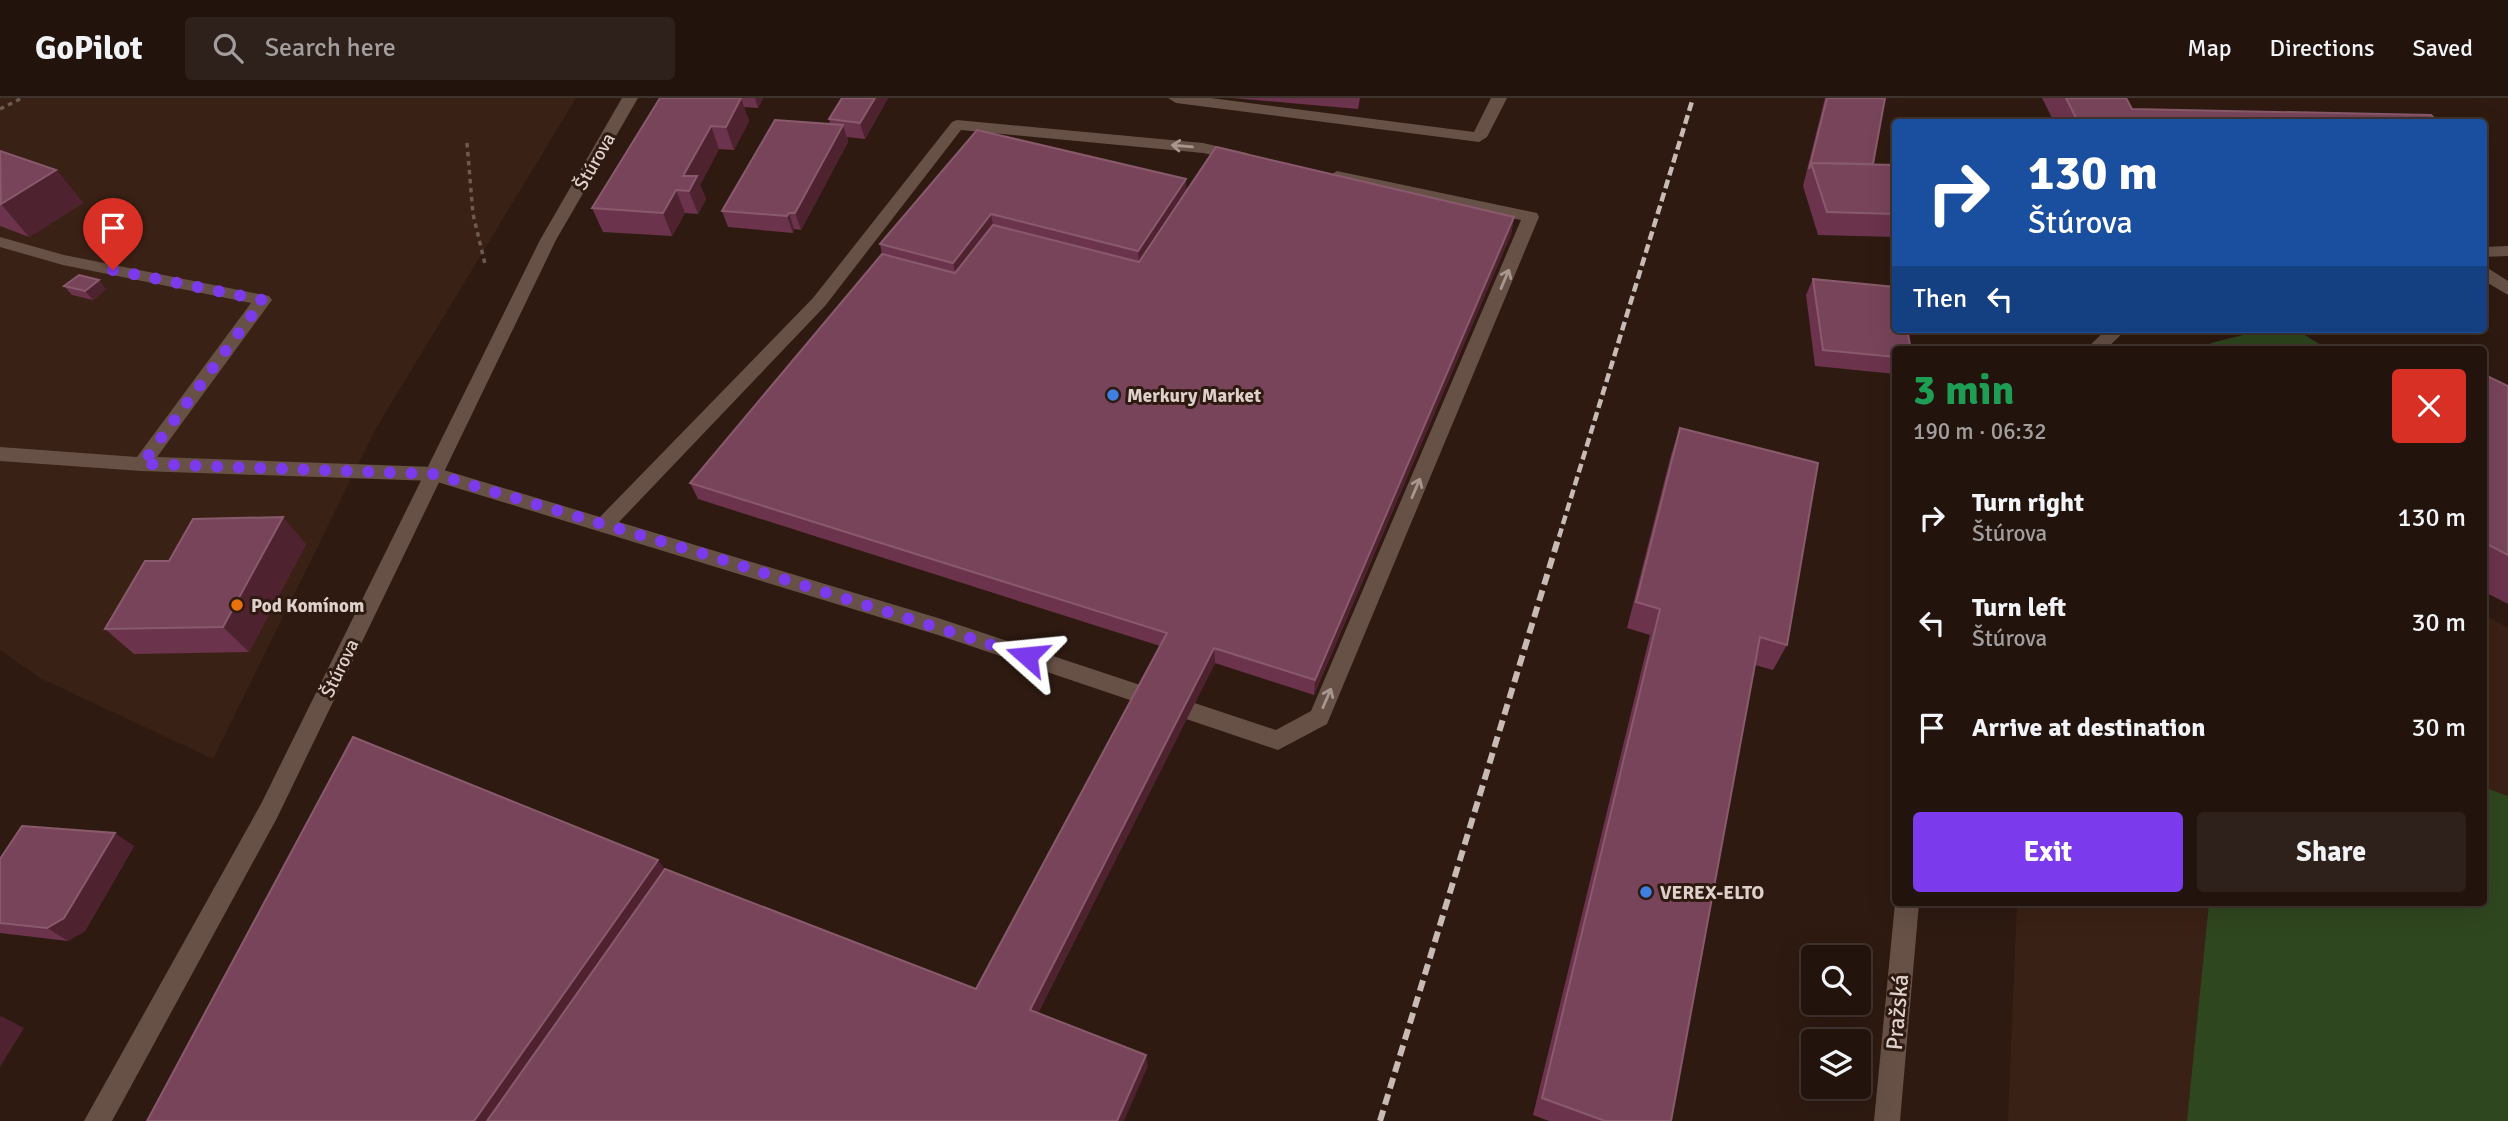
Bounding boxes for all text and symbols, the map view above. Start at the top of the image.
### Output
search box [185,17,675,80]
text: GoPilot [35,28,143,69]
icon: search [209,29,247,67]
text: Search here [265,32,396,64]
text: Map [2187,33,2232,63]
text: Directions [2270,33,2375,63]
text: Saved [2413,33,2473,63]
street label: Štúrova [568,128,621,194]
one-way arrow [1171,139,1194,152]
text: 130 m [2028,143,2158,203]
icon: right [1913,147,2004,238]
pin [83,198,143,270]
text: Štúrova [2028,203,2133,242]
icon: arrive [94,209,132,247]
one-way arrow [1499,269,1512,290]
icon: left [1981,280,2019,318]
text: Then [1913,283,1967,315]
text: 3 min [1913,365,2014,416]
button: close [2392,369,2466,443]
place label: Merkury Market [1127,384,1261,408]
marker: Merkury Market [1105,387,1121,403]
text: 190 m · 06:32 [1913,417,2047,446]
one-way arrow [1411,478,1424,500]
text: Turn right [1972,487,2084,519]
icon: right [1913,499,1951,537]
text: 130 m [2397,502,2466,534]
text: Štúrova [1972,519,2047,548]
text: Turn left [1972,592,2066,624]
place label: Pod Komínom [251,594,364,618]
marker: Pod Komínom [229,597,245,613]
icon: left [1913,604,1951,642]
text: 30 m [2411,607,2466,639]
position arrow [990,619,1064,693]
text: Štúrova [1972,624,2047,653]
street label: Štúrova [315,635,364,702]
one-way arrow [1322,687,1335,709]
icon: arrive [1913,709,1951,747]
text: Arrive at destination [1972,712,2205,744]
text: 30 m [2411,712,2466,744]
button: Exit [1913,812,2183,892]
button: Share [2197,812,2466,892]
place label: VEREX-ELTO [1660,881,1764,905]
marker: VEREX-ELTO [1638,884,1654,900]
map controls [1801,945,1871,1099]
button: search [1801,945,1871,1015]
street label: Pražská [1880,973,1915,1051]
button: layers [1801,1029,1871,1099]

